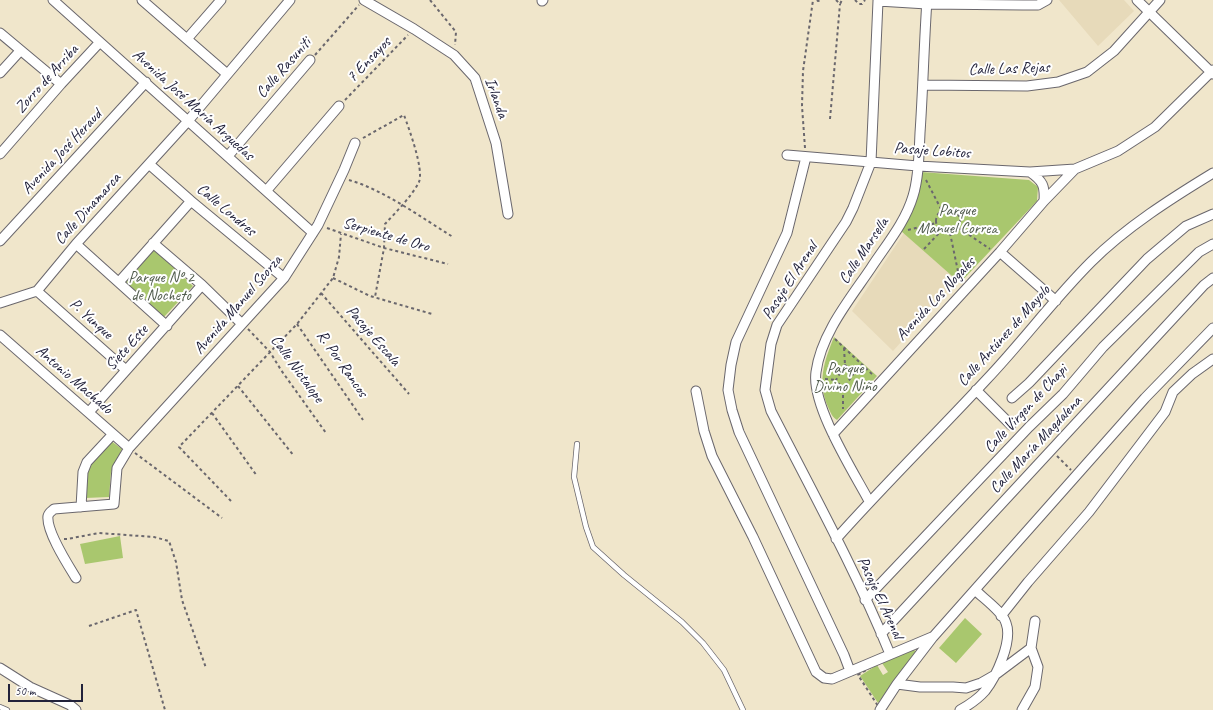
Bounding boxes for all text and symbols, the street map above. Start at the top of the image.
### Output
street label: 7 Ensayos [343,33,395,87]
street label: Calle Rasuniti [252,34,316,102]
street label: Zorro de Arriba [11,41,83,117]
street label: Avenida José María Arguedas [128,45,258,165]
street label: Calle Las Rejas [968,58,1050,80]
street label: Irlanda [480,75,512,121]
street label: Avenida José Heraud [18,106,106,198]
street label: Pasaje Lobitos [893,139,971,163]
street label: Calle Dinamarca [51,169,125,249]
street label: Calle Londres [192,180,260,240]
park label: Parque Manuel Correa [917,201,997,239]
street label: Serpiente de Oro [341,214,431,256]
street label: Calle Marsella [835,214,893,288]
street label: Pasaje El Arenal [758,239,822,323]
street label: Avenida Manuel Scorza [190,252,286,358]
street label: Avenida Los Nogales [892,253,980,345]
park label: Parque Nº 2 de Nocheto [128,268,194,306]
street label: Calle Antúnez de Mayolo [953,281,1055,391]
street label: P. Yunque [65,295,117,343]
street label: Pasaje Escala [342,302,404,370]
street label: Siete Este [101,321,153,375]
street label: R. Por Rancos [312,327,372,401]
street label: Calle Nictalope [266,331,328,407]
street label: Antonio Machado [32,341,116,419]
park label: Parque Divino Niño [813,359,877,397]
street label: Calle Virgen de Chapi [980,361,1072,457]
street label: Calle María Magdalena [986,392,1086,498]
street label: Pasaje El Arenal [853,554,907,642]
scale bar [10,676,85,702]
text: 50 m [15,683,35,699]

